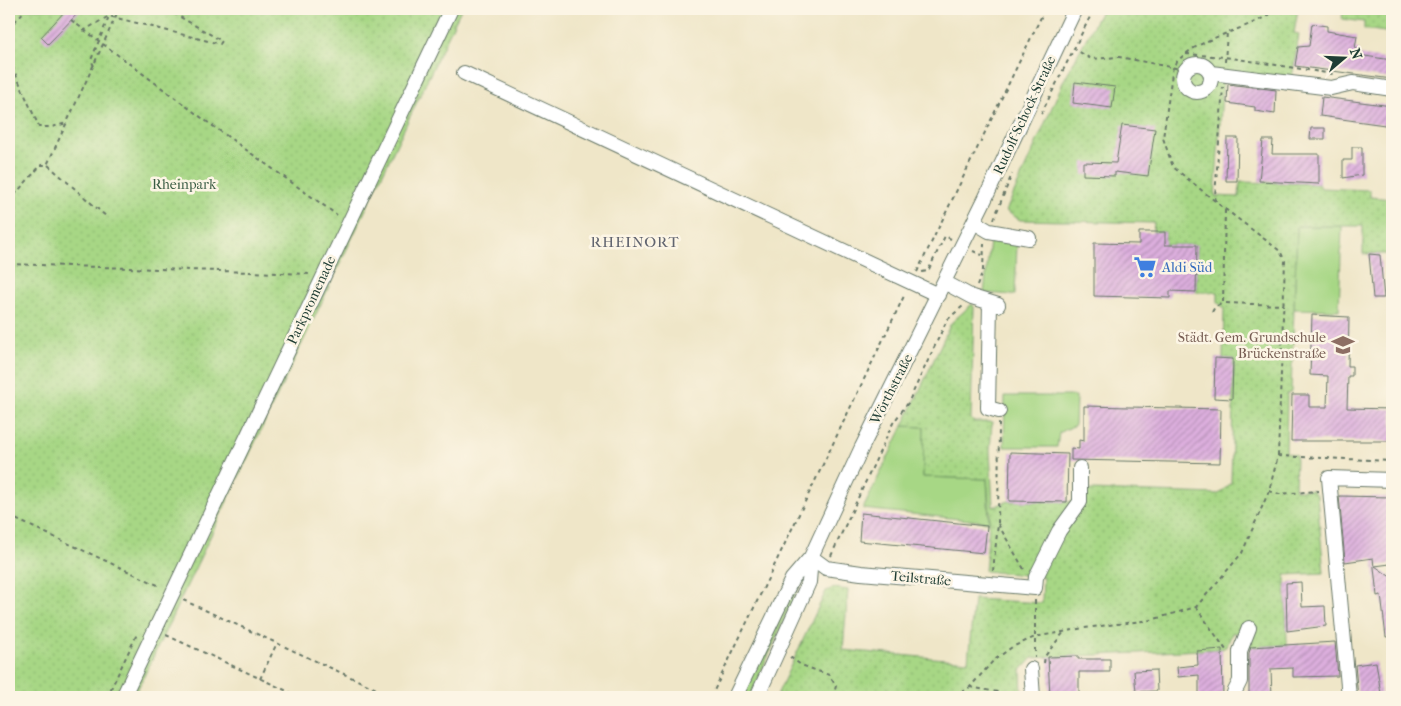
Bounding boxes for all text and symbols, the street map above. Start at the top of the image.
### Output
north arrow [1318,32,1368,82]
text: N [1346,46,1366,62]
street label: Rudolf-Schock-Straße [989,53,1059,177]
park label: Rheinpark [152,176,217,193]
district label: RHEINORT [590,233,680,251]
street label: Parkpromenade [283,253,339,347]
supermarket icon: Aldi Süd [1132,254,1158,280]
place label: Aldi Süd [1161,259,1213,276]
place label: Städt. Gem. Grundschule Brückenstraße [1178,329,1326,362]
school or university icon: Städt. Gem. Grundschule Brückenstraße [1330,332,1356,358]
street label: Wörthstraße [866,351,916,428]
street label: Teilstraße [890,567,952,590]

